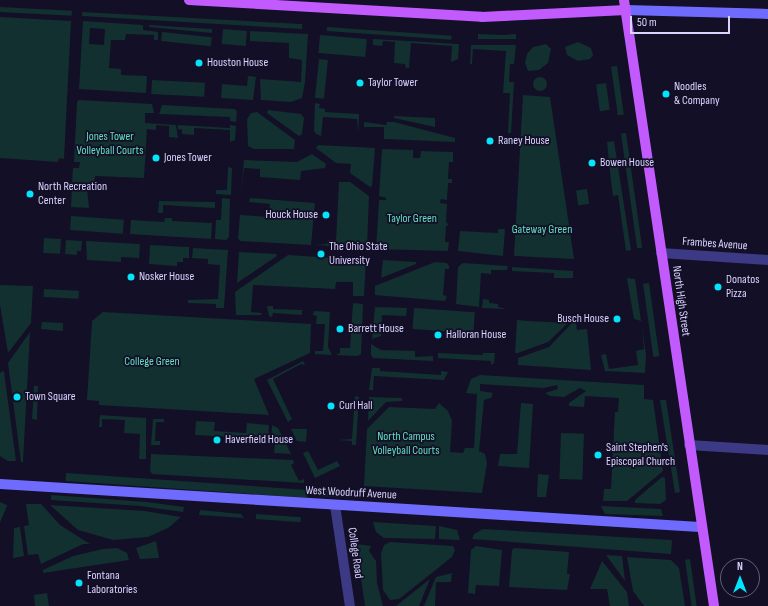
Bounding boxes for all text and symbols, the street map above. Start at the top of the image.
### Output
scale bar [632,8,732,34]
text: 50 m [637,15,657,30]
place label: Houston House [207,56,268,70]
marker: Houston House [194,58,204,68]
place label: Taylor Tower [368,76,418,90]
marker: Taylor Tower [355,78,365,88]
place label: Noodles & Company [674,80,720,108]
marker: Noodles & Company [661,89,671,99]
park label: Jones Tower Volleyball Courts [77,130,143,158]
place label: Raney House [498,134,550,148]
marker: Raney House [485,136,495,146]
place label: Jones Tower [164,151,212,165]
marker: Jones Tower [151,153,161,163]
place label: Bowen House [600,156,654,170]
marker: Bowen House [587,158,597,168]
place label: North Recreation Center [38,180,107,208]
marker: North Recreation Center [25,189,35,199]
place label: Houck House [265,208,318,222]
marker: Houck House [321,210,331,220]
park label: Taylor Green [387,212,437,226]
park label: Gateway Green [512,223,572,237]
street label: Frambes Avenue [682,235,748,253]
place label: The Ohio State University [329,240,388,268]
marker: The Ohio State University [316,249,326,259]
street label: North High Street [669,265,693,337]
place label: Nosker House [139,270,194,284]
marker: Nosker House [126,272,136,282]
place label: Donatos Pizza [726,273,759,301]
marker: Donatos Pizza [713,282,723,292]
place label: Busch House [557,312,609,326]
marker: Busch House [612,314,622,324]
place label: Barrett House [348,322,404,336]
marker: Barrett House [335,324,345,334]
place label: Halloran House [446,328,506,342]
marker: Halloran House [433,330,443,340]
park label: College Green [124,355,180,369]
place label: Town Square [25,390,76,404]
marker: Town Square [12,392,22,402]
place label: Curl Hall [339,399,373,413]
marker: Curl Hall [326,401,336,411]
park label: North Campus Volleyball Courts [373,430,439,458]
place label: Haverfield House [225,433,293,447]
marker: Haverfield House [212,435,222,445]
place label: Saint Stephen's Episcopal Church [606,441,675,469]
marker: Saint Stephen's Episcopal Church [593,450,603,460]
street label: West Woodruff Avenue [305,483,397,503]
street label: College Road [344,527,366,579]
north arrow [720,558,760,598]
text: N [737,560,743,573]
place label: Fontana Laboratories [87,569,137,597]
marker: Fontana Laboratories [74,578,84,588]

